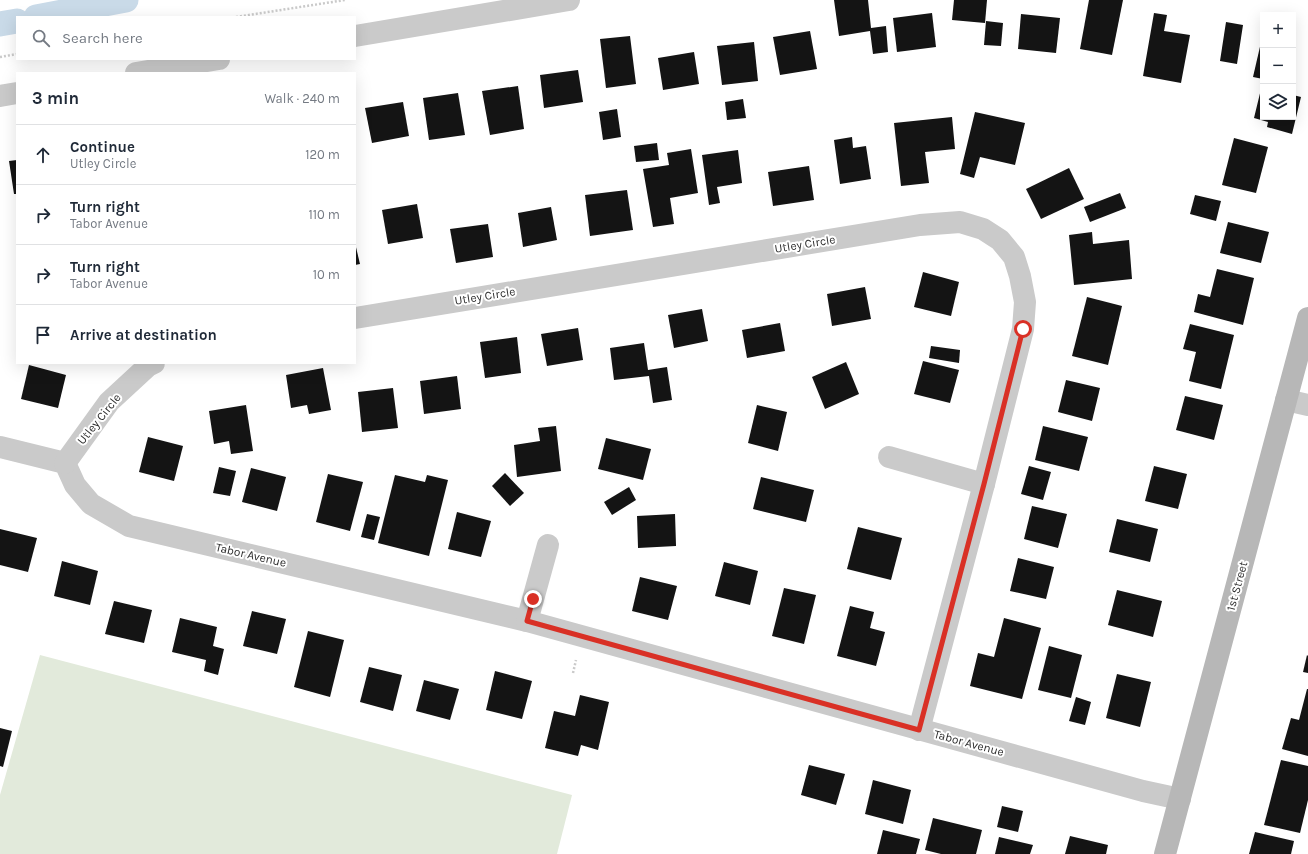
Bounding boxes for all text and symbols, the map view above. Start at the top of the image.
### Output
map controls [1260,12,1296,120]
button: + [1260,12,1296,48]
search box [16,16,356,60]
icon: search [30,27,52,49]
text: Search here [62,29,143,47]
button: − [1260,48,1296,84]
button: layers [1260,84,1296,120]
text: 3 min [32,88,79,108]
text: Walk · 240 m [264,91,340,106]
text: Continue [70,138,135,156]
icon: ahead [32,144,54,166]
text: 120 m [305,147,340,162]
text: Utley Circle [70,156,136,171]
text: Turn right [70,198,140,216]
icon: right [32,204,54,226]
text: 110 m [308,207,340,222]
text: Tabor Avenue [70,216,148,231]
street label: Utley Circle [774,232,836,256]
text: Turn right [70,258,140,276]
icon: right [32,264,54,286]
text: 10 m [313,267,340,282]
text: Tabor Avenue [70,276,148,291]
street label: Utley Circle [454,284,516,308]
route start [1014,320,1032,338]
icon: arrive [32,324,54,346]
text: Arrive at destination [70,326,217,344]
street label: Utley Circle [74,391,124,447]
street label: Tabor Avenue [214,540,288,570]
street label: 1st Street [1224,559,1250,612]
route end [524,590,542,608]
street label: Tabor Avenue [932,727,1006,759]

